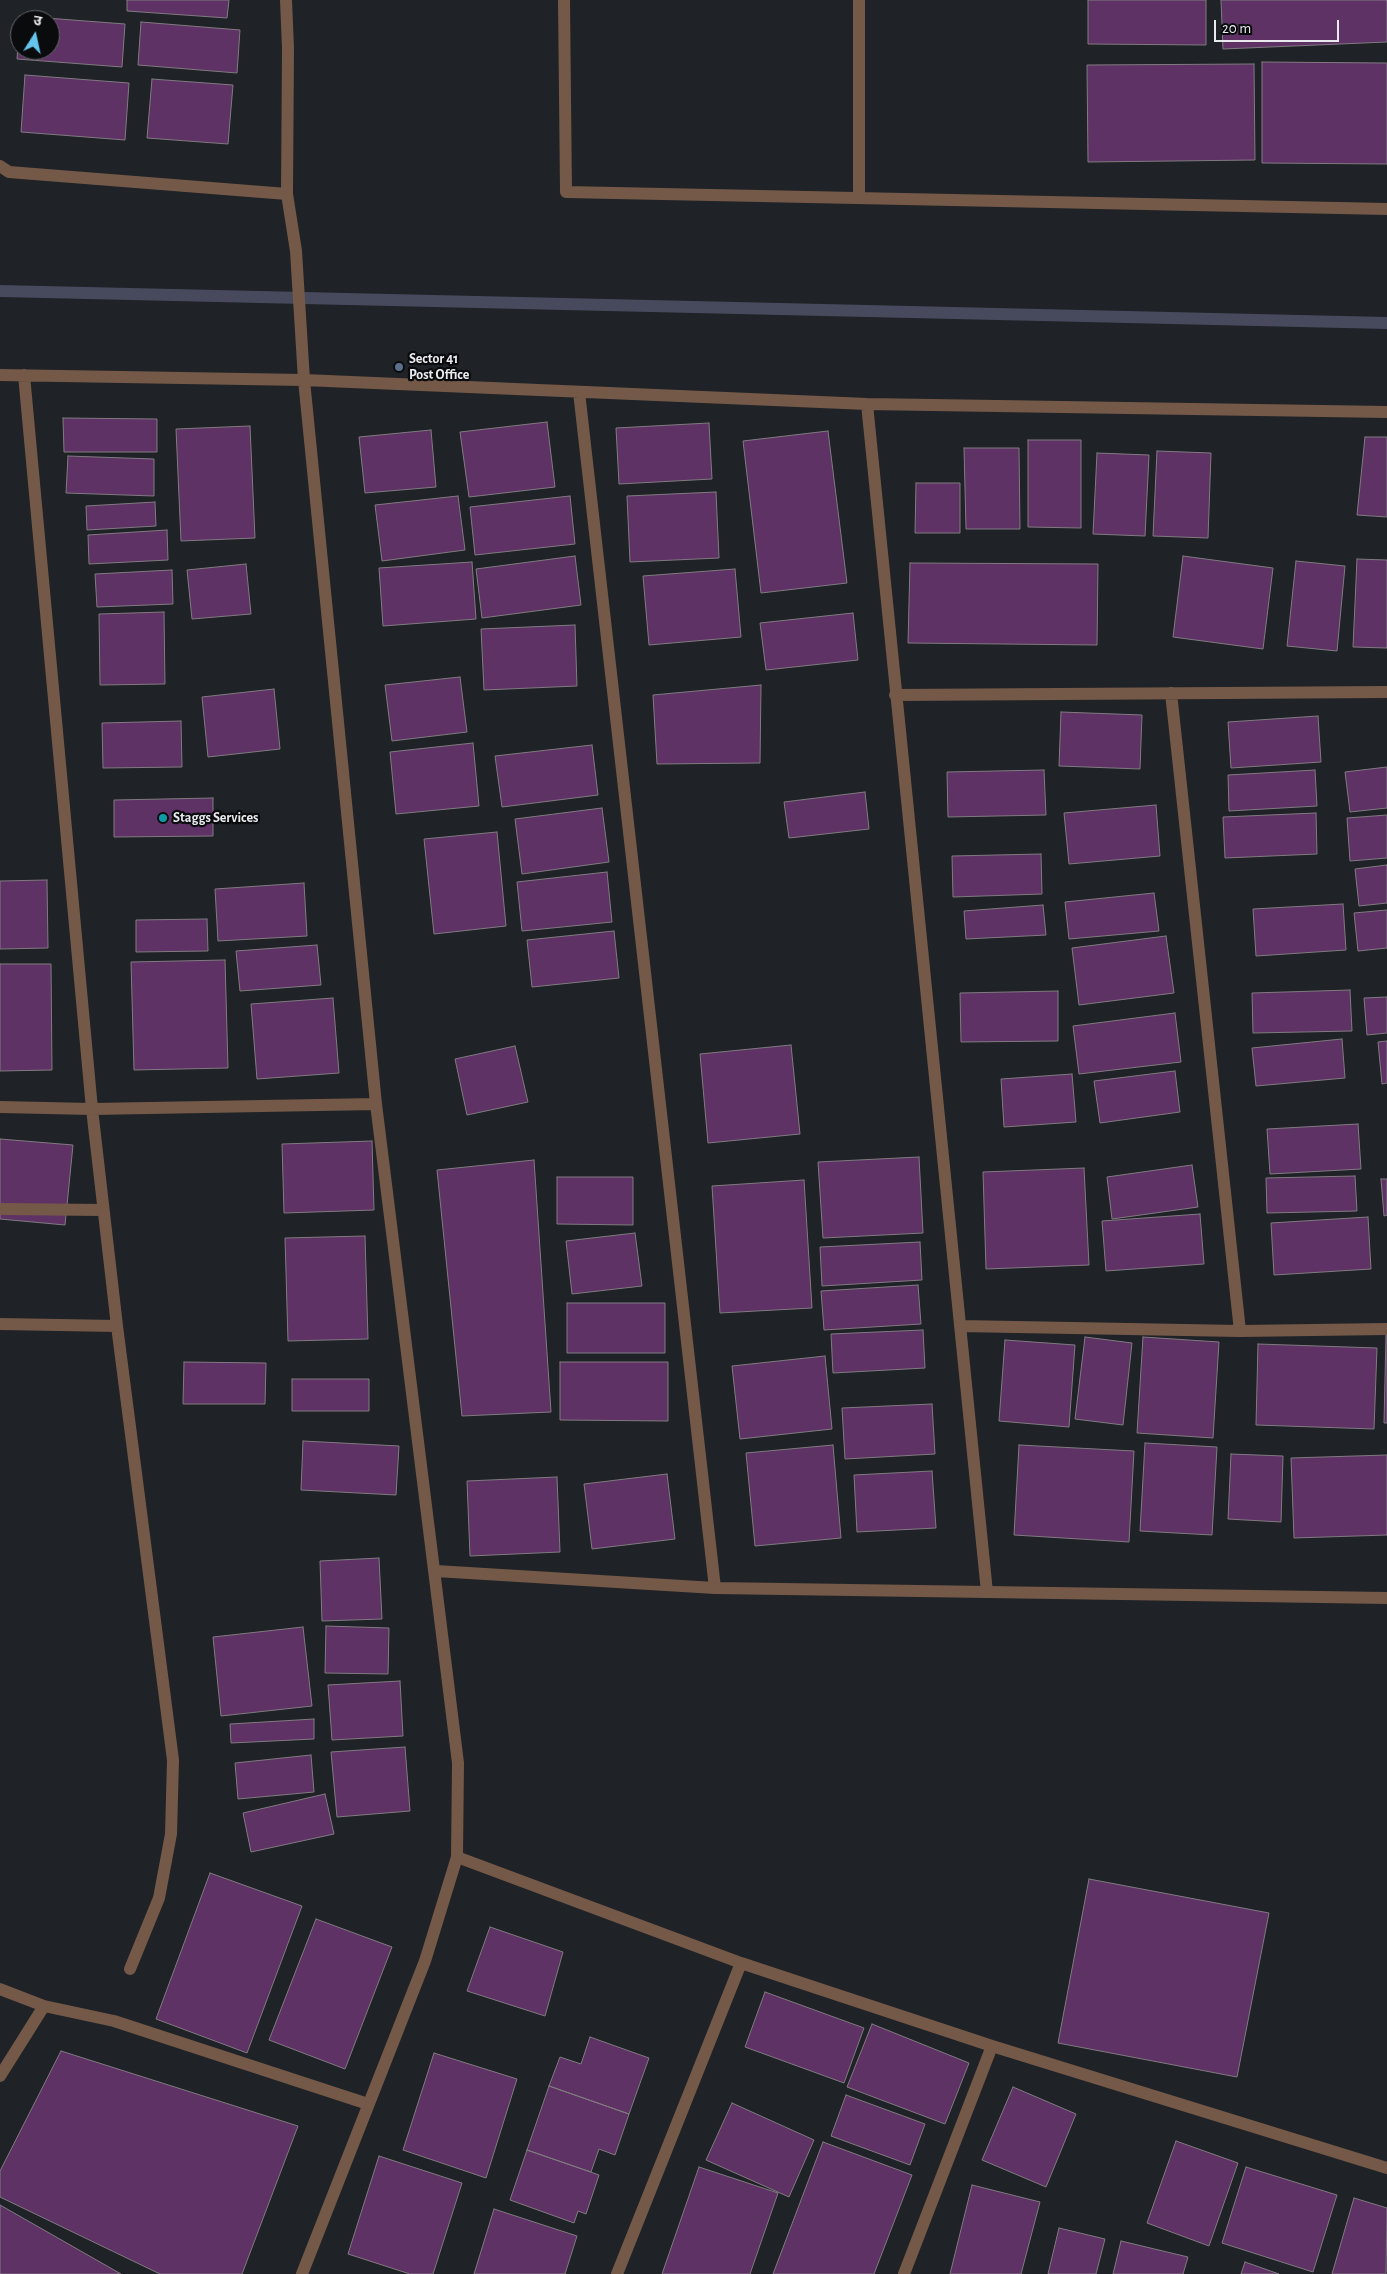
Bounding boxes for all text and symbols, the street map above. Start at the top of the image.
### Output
north arrow [10,10,60,60]
scale bar [1217,10,1342,42]
text: उ [32,14,43,29]
text: 20 m [1222,21,1251,36]
place label: Sector 41 Post Office [409,351,469,384]
marker: Sector 41 Post Office [393,361,405,373]
place label: Staggs Services [173,810,258,826]
marker: Staggs Services [157,812,169,824]

